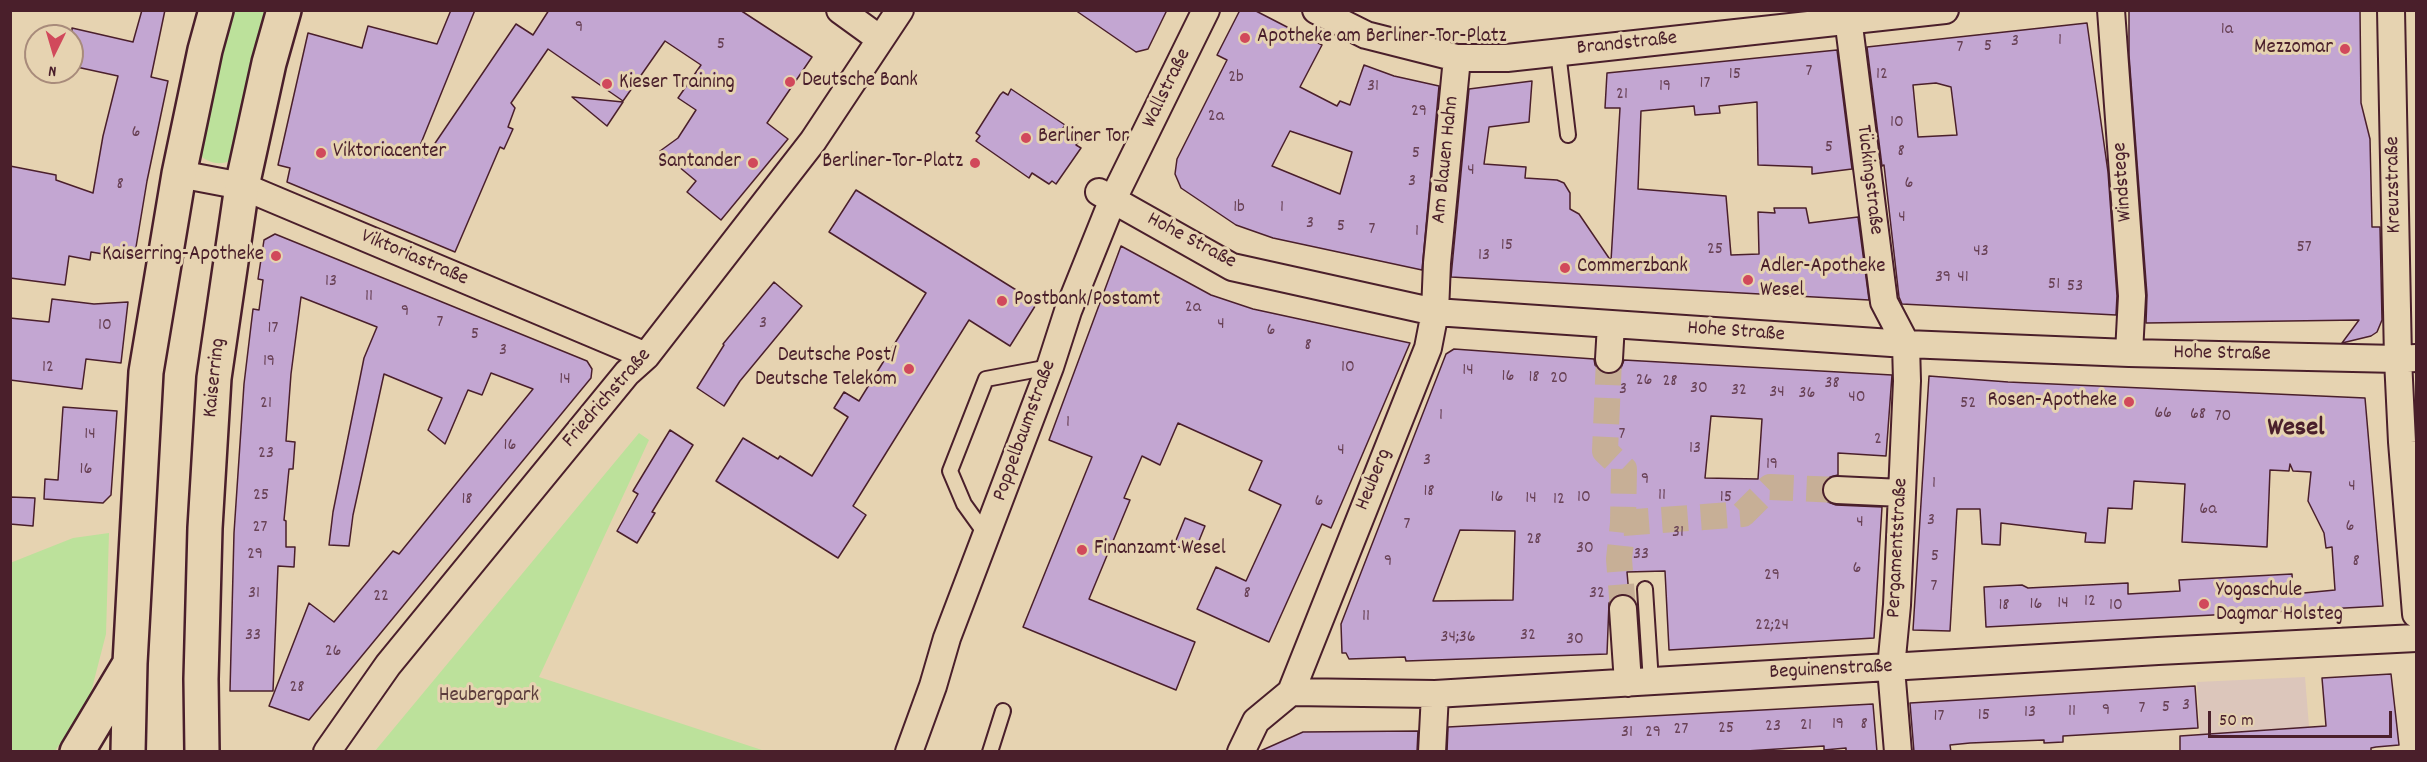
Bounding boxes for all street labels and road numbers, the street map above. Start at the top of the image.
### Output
street label: Brandstraße [1576,27,1678,63]
street label: Wallstraße [1138,45,1198,133]
street label: Am Blauen Hahn [1428,95,1466,225]
street label: Tückingstraße [1849,124,1887,236]
street label: Kreuzstraße [2382,136,2408,234]
street label: Windstege [2109,141,2139,223]
street label: Hohe Straße [1142,208,1240,276]
street label: Viktoriastraße [356,225,472,293]
street label: Hohe Straße [1686,317,1786,349]
street label: Kaiserring [199,337,233,419]
street label: Hohe Straße [2173,342,2271,368]
street label: Friedrichstraße [558,344,658,454]
street label: Poppelbaumstraße [989,357,1063,505]
street label: Heuberg [1351,445,1399,515]
street label: Pergamentstraße [1883,477,1915,619]
street label: Beguinenstraße [1769,655,1893,687]

